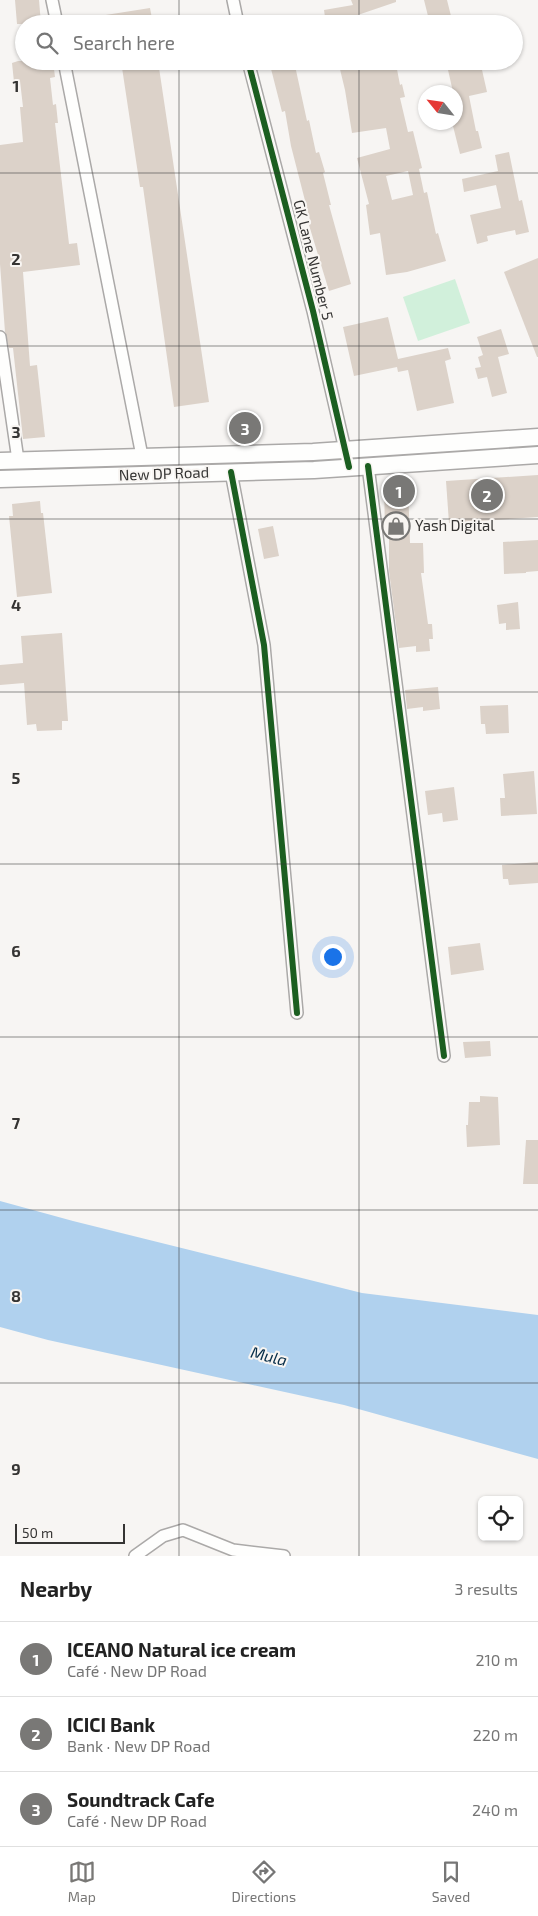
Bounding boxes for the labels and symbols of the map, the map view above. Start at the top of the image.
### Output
text: 1 [13,76,19,95]
north arrow [418,85,463,130]
street label: GK Lane Number 5 [290,198,338,322]
text: 2 [11,249,21,268]
pin: 3 [229,409,261,447]
text: 3 [11,422,21,441]
street label: New DP Road [118,462,209,484]
pin: 1 [383,472,415,510]
pin: 2 [471,476,503,514]
shop icon: Yash Digital [381,511,411,541]
place label: Yash Digital [415,516,495,534]
text: 4 [11,595,21,614]
text: 5 [12,768,21,787]
text: 6 [11,941,21,960]
your location [320,944,346,970]
text: 7 [12,1113,21,1132]
text: 8 [11,1286,21,1305]
water label: Mula [249,1342,289,1369]
text: 9 [11,1459,21,1478]
scale bar [15,1521,125,1544]

